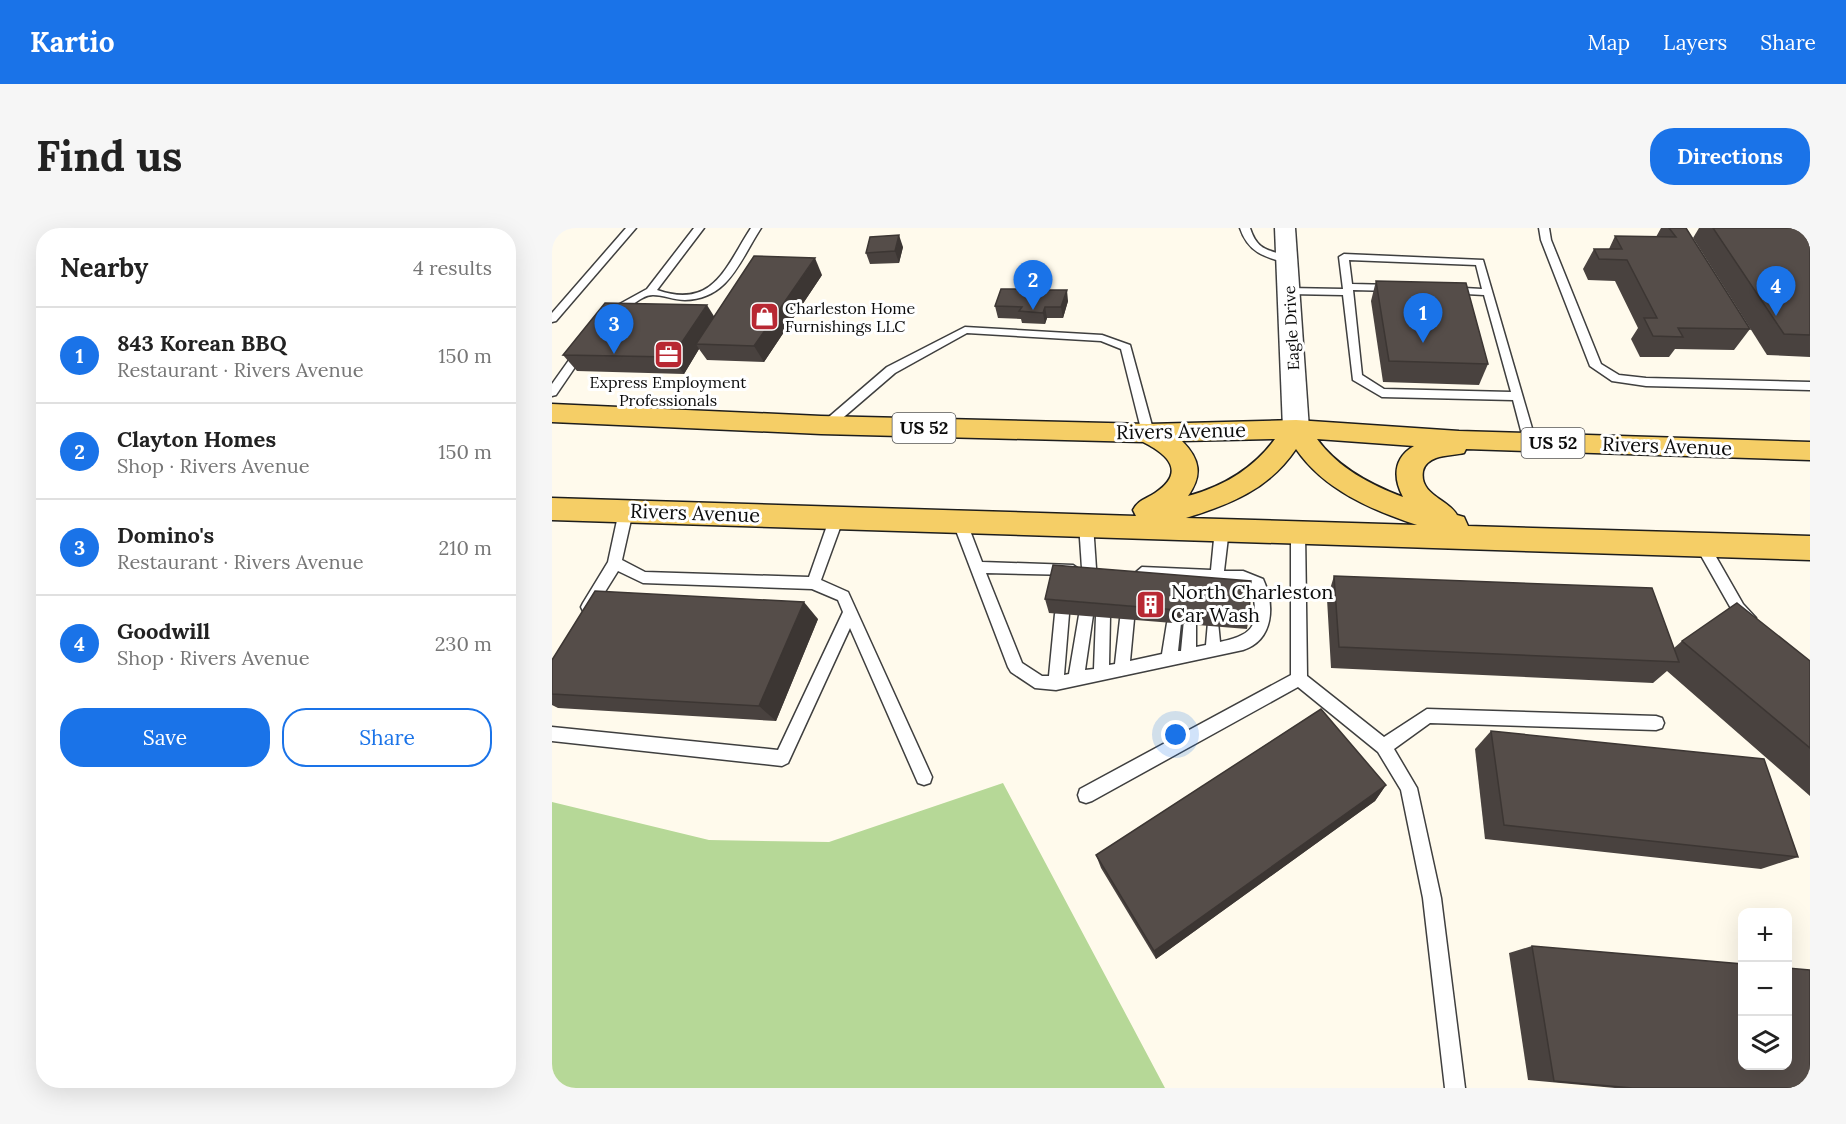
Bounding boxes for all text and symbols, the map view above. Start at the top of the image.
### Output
text: Kartio [30,24,114,60]
text: Map [1587,29,1630,56]
text: Layers [1663,29,1727,56]
text: Share [1760,29,1816,56]
button: Directions [1650,128,1810,185]
text: Find us [36,129,182,183]
text: Nearby [60,251,148,284]
text: 4 results [413,255,492,280]
pin: 2 [1014,260,1052,310]
pin: 4 [1756,266,1796,316]
street label: Eagle Drive [1279,285,1303,371]
pin: 1 [1404,294,1442,343]
place label: Charleston Home Furnishings LLC [785,298,916,336]
shop icon: Charleston Home Furnishings LLC [748,301,780,333]
pin: 3 [594,304,634,354]
text: 843 Korean BBQ [117,329,287,357]
office icon: Express Employment Professionals [652,338,684,370]
text: 1 [75,343,84,368]
text: 150 m [438,343,492,368]
text: Restaurant · Rivers Avenue [117,357,364,382]
place label: Express Employment Professionals [589,372,747,410]
road number: US 52 [892,413,956,443]
street label: Rivers Avenue [1116,417,1246,444]
text: Clayton Homes [117,425,276,453]
road number: US 52 [1522,428,1584,458]
street label: Rivers Avenue [1602,431,1733,460]
text: 2 [74,439,85,464]
text: 150 m [438,439,492,464]
text: Shop · Rivers Avenue [117,453,310,478]
street label: Rivers Avenue [630,498,761,527]
text: Domino's [117,521,214,549]
text: 3 [74,535,85,560]
text: 210 m [438,535,492,560]
text: Restaurant · Rivers Avenue [117,549,364,574]
place label: North Charleston Car Wash [1171,579,1334,627]
building icon: North Charleston Car Wash [1134,588,1166,620]
text: Goodwill [117,617,210,645]
text: 4 [74,631,85,656]
text: 230 m [435,631,492,656]
text: Shop · Rivers Avenue [117,645,310,670]
button: Save [60,708,270,767]
button: Share [282,708,492,767]
your location [1161,720,1190,749]
map controls [1738,908,1792,1070]
button: + [1738,908,1792,962]
button: − [1738,962,1792,1016]
button: layers [1738,1016,1792,1070]

